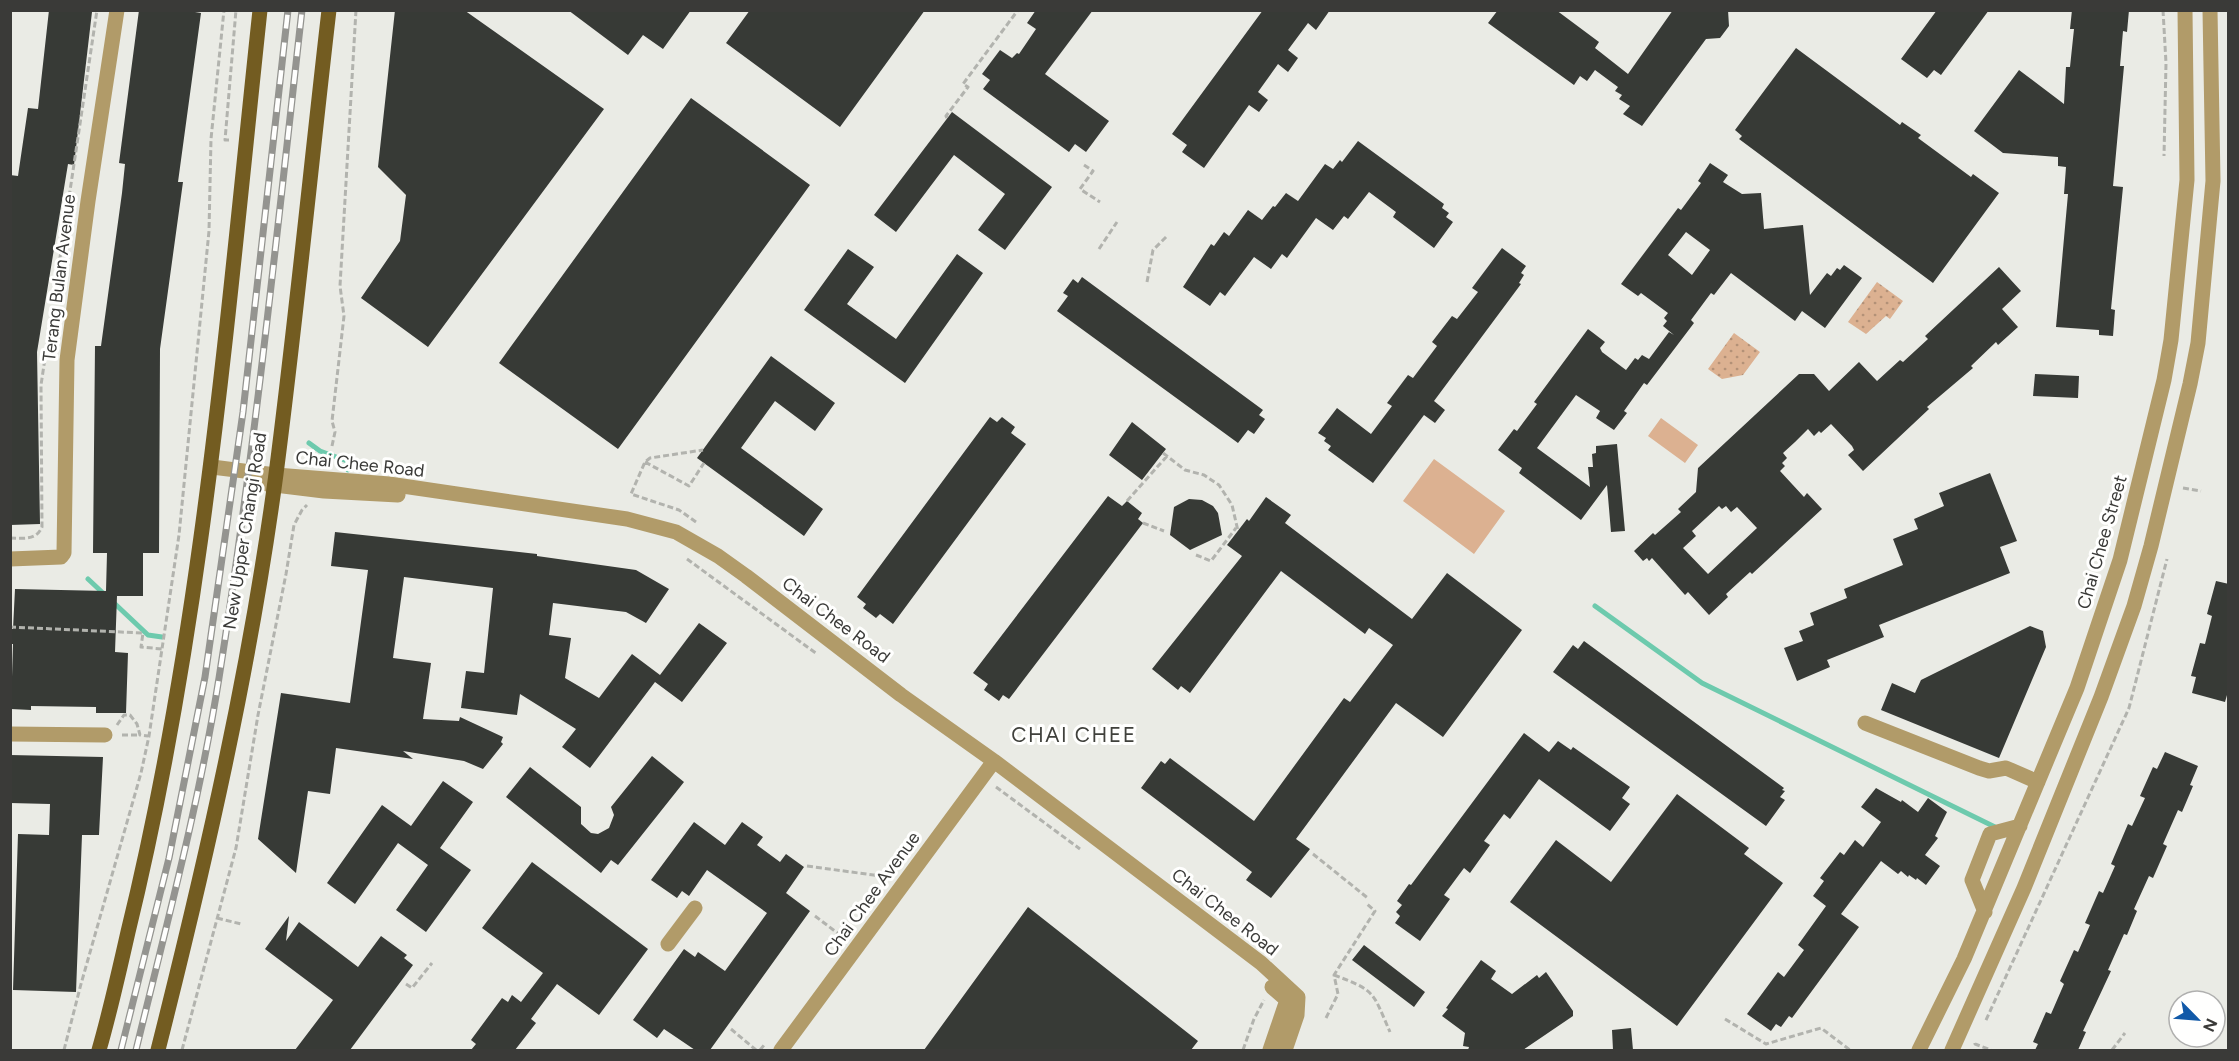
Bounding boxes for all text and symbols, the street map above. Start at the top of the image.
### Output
street label: Terang Bulan Avenue [38,193,80,363]
street label: New Upper Changi Road [219,431,271,631]
street label: Chai Chee Road [295,446,425,482]
street label: Chai Chee Street [2072,472,2132,612]
street label: Chai Chee Road [778,572,894,668]
district label: CHAI CHEE [1011,722,1137,747]
street label: Chai Chee Avenue [819,827,925,961]
street label: Chai Chee Road [1167,864,1283,960]
north arrow [2167,989,2227,1049]
text: N [2199,1016,2221,1035]

